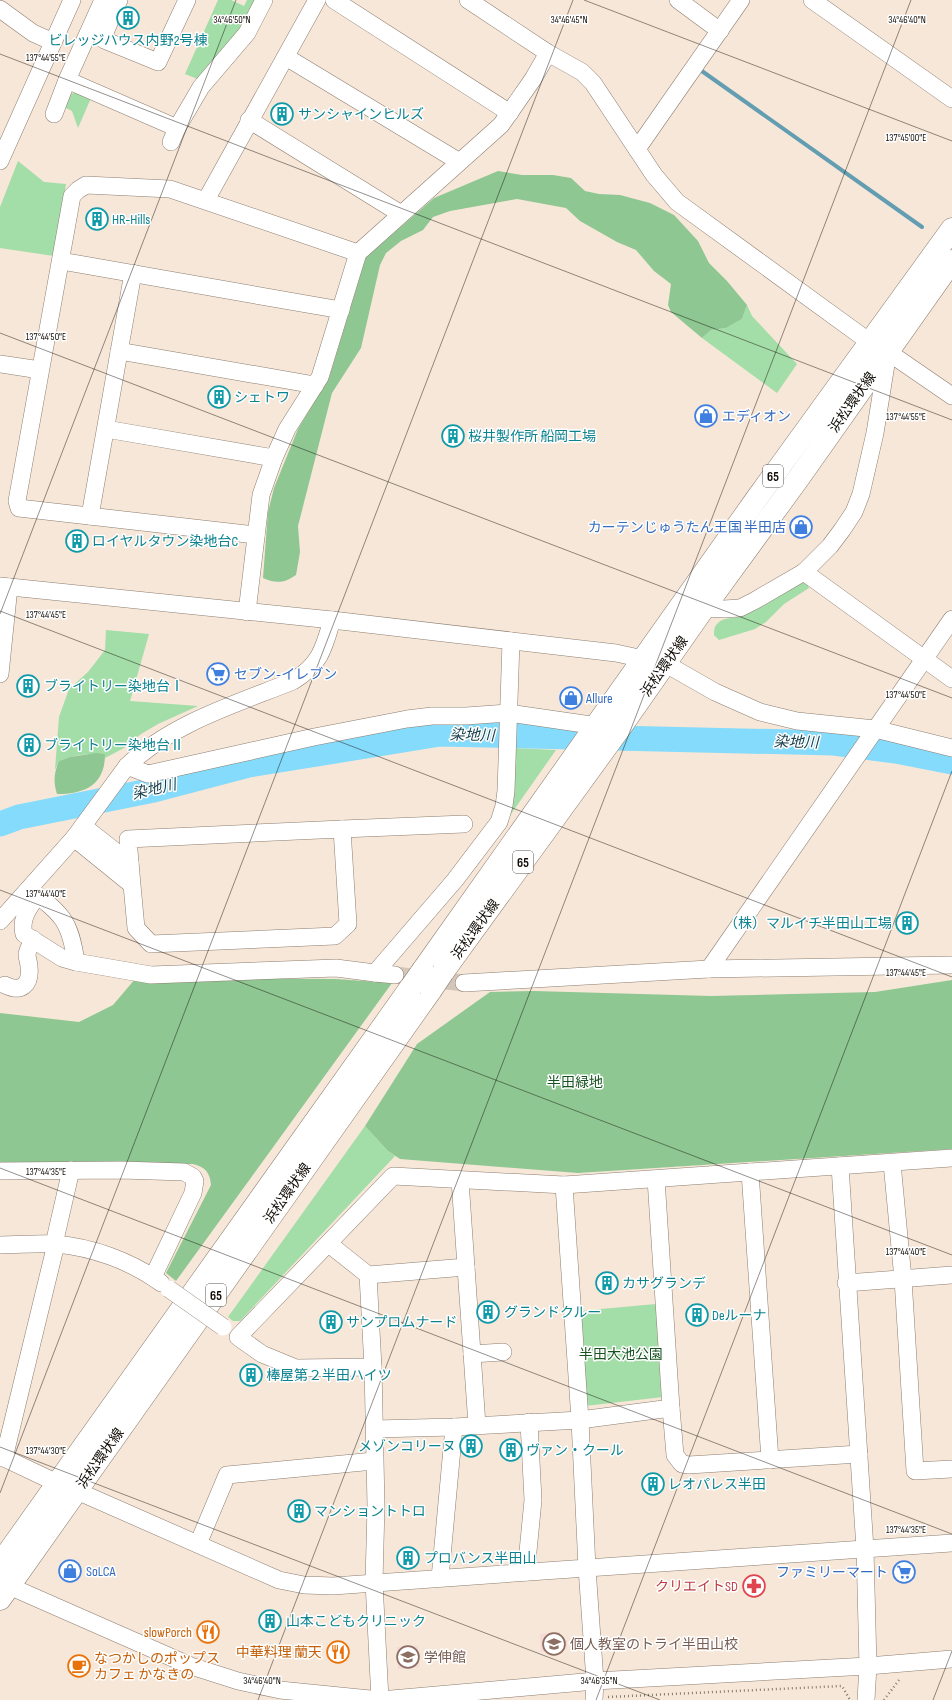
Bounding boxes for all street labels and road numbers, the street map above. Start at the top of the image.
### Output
street label: 浜松環状線 [825,369,879,436]
road number: 65 [763,465,783,487]
street label: 浜松環状線 [637,633,691,700]
road number: 65 [513,851,533,873]
street label: 浜松環状線 [448,896,503,963]
street label: 浜松環状線 [260,1160,314,1227]
road number: 65 [206,1284,226,1306]
street label: 浜松環状線 [73,1425,127,1492]

